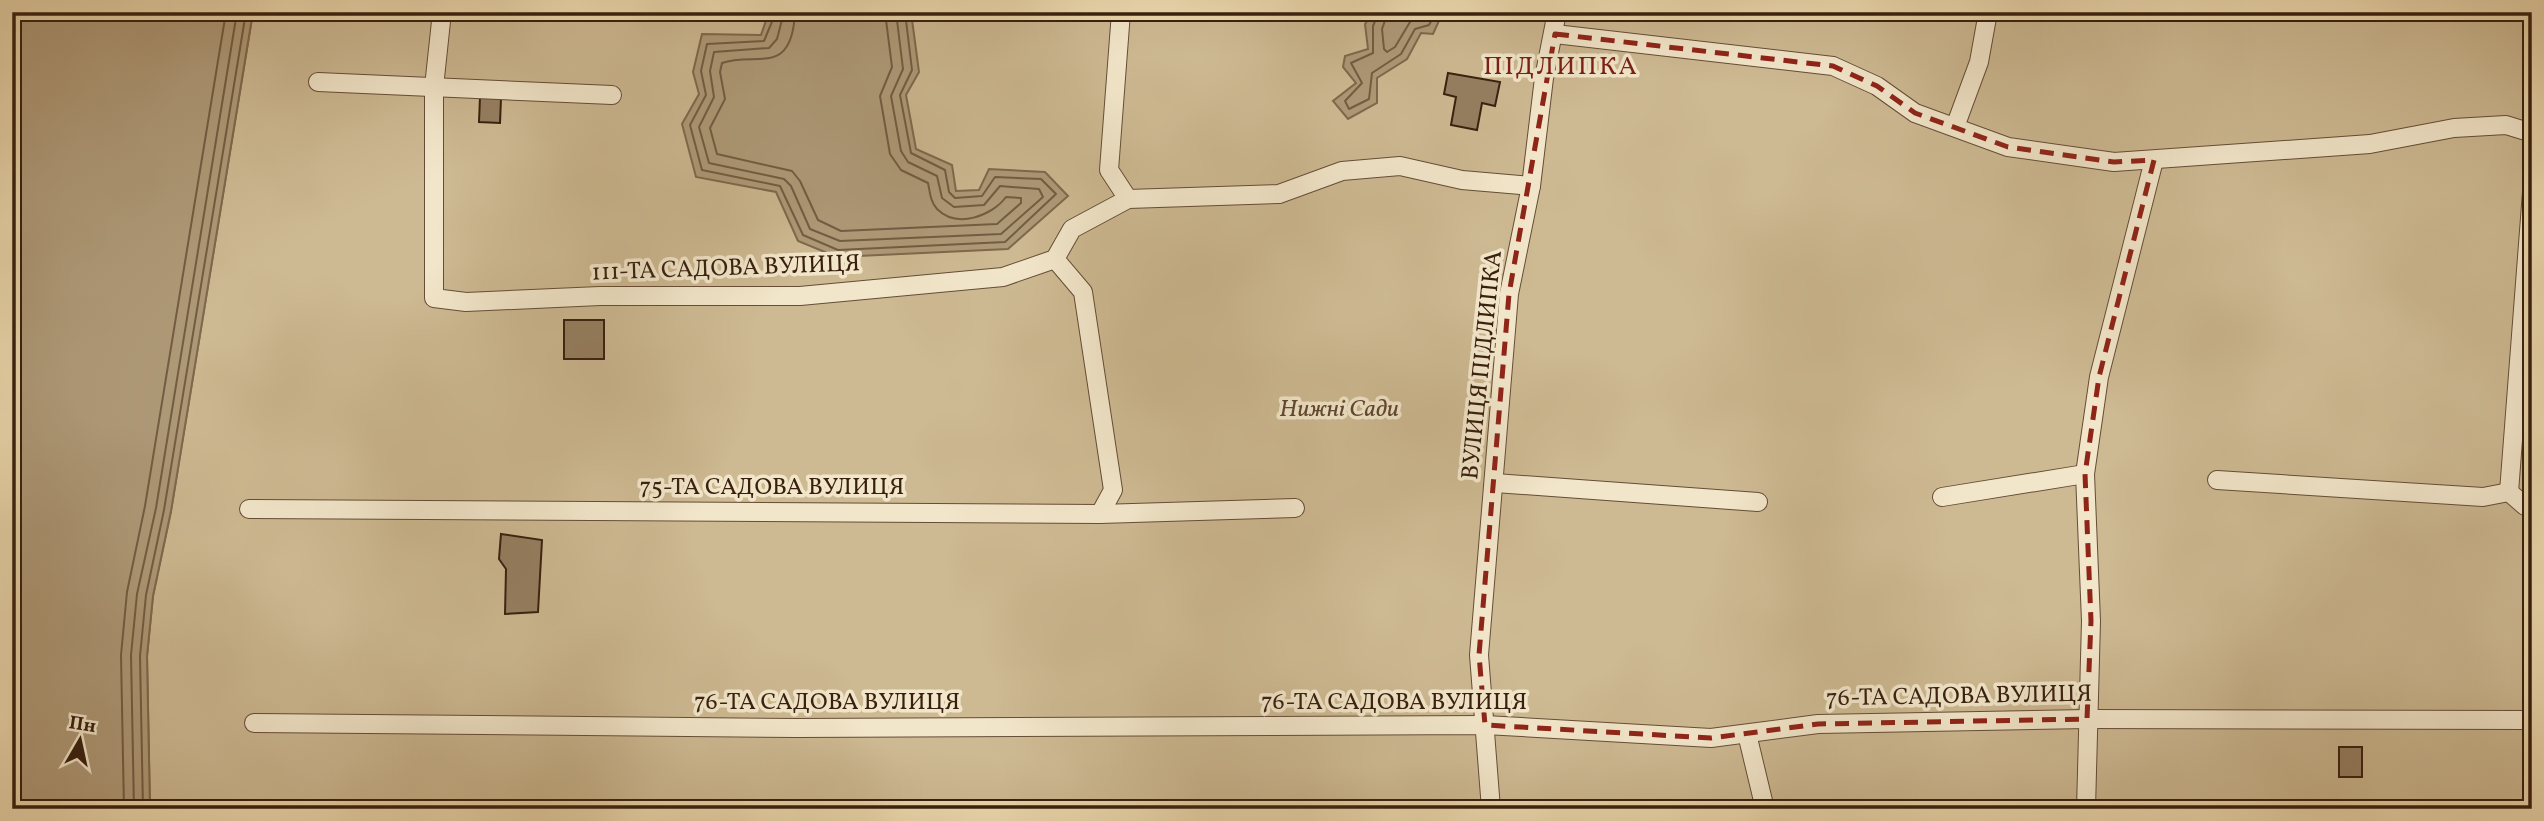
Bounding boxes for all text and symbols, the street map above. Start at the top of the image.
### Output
district label: ПІДЛИПКА [1483,49,1639,85]
street label: 111-ТА САДОВА ВУЛИЦЯ [591,247,861,291]
street label: ВУЛИЦЯ ПІДЛИПКА [1454,249,1512,481]
park label: Нижні Сади [1279,393,1399,427]
street label: 75-ТА САДОВА ВУЛИЦЯ [640,471,904,505]
street label: 76-ТА САДОВА ВУЛИЦЯ [1826,678,2092,716]
street label: 76-ТА САДОВА ВУЛИЦЯ [694,686,960,720]
street label: 76-ТА САДОВА ВУЛИЦЯ [1261,686,1527,720]
north arrow [46,706,116,776]
text: Пн [67,710,98,740]

